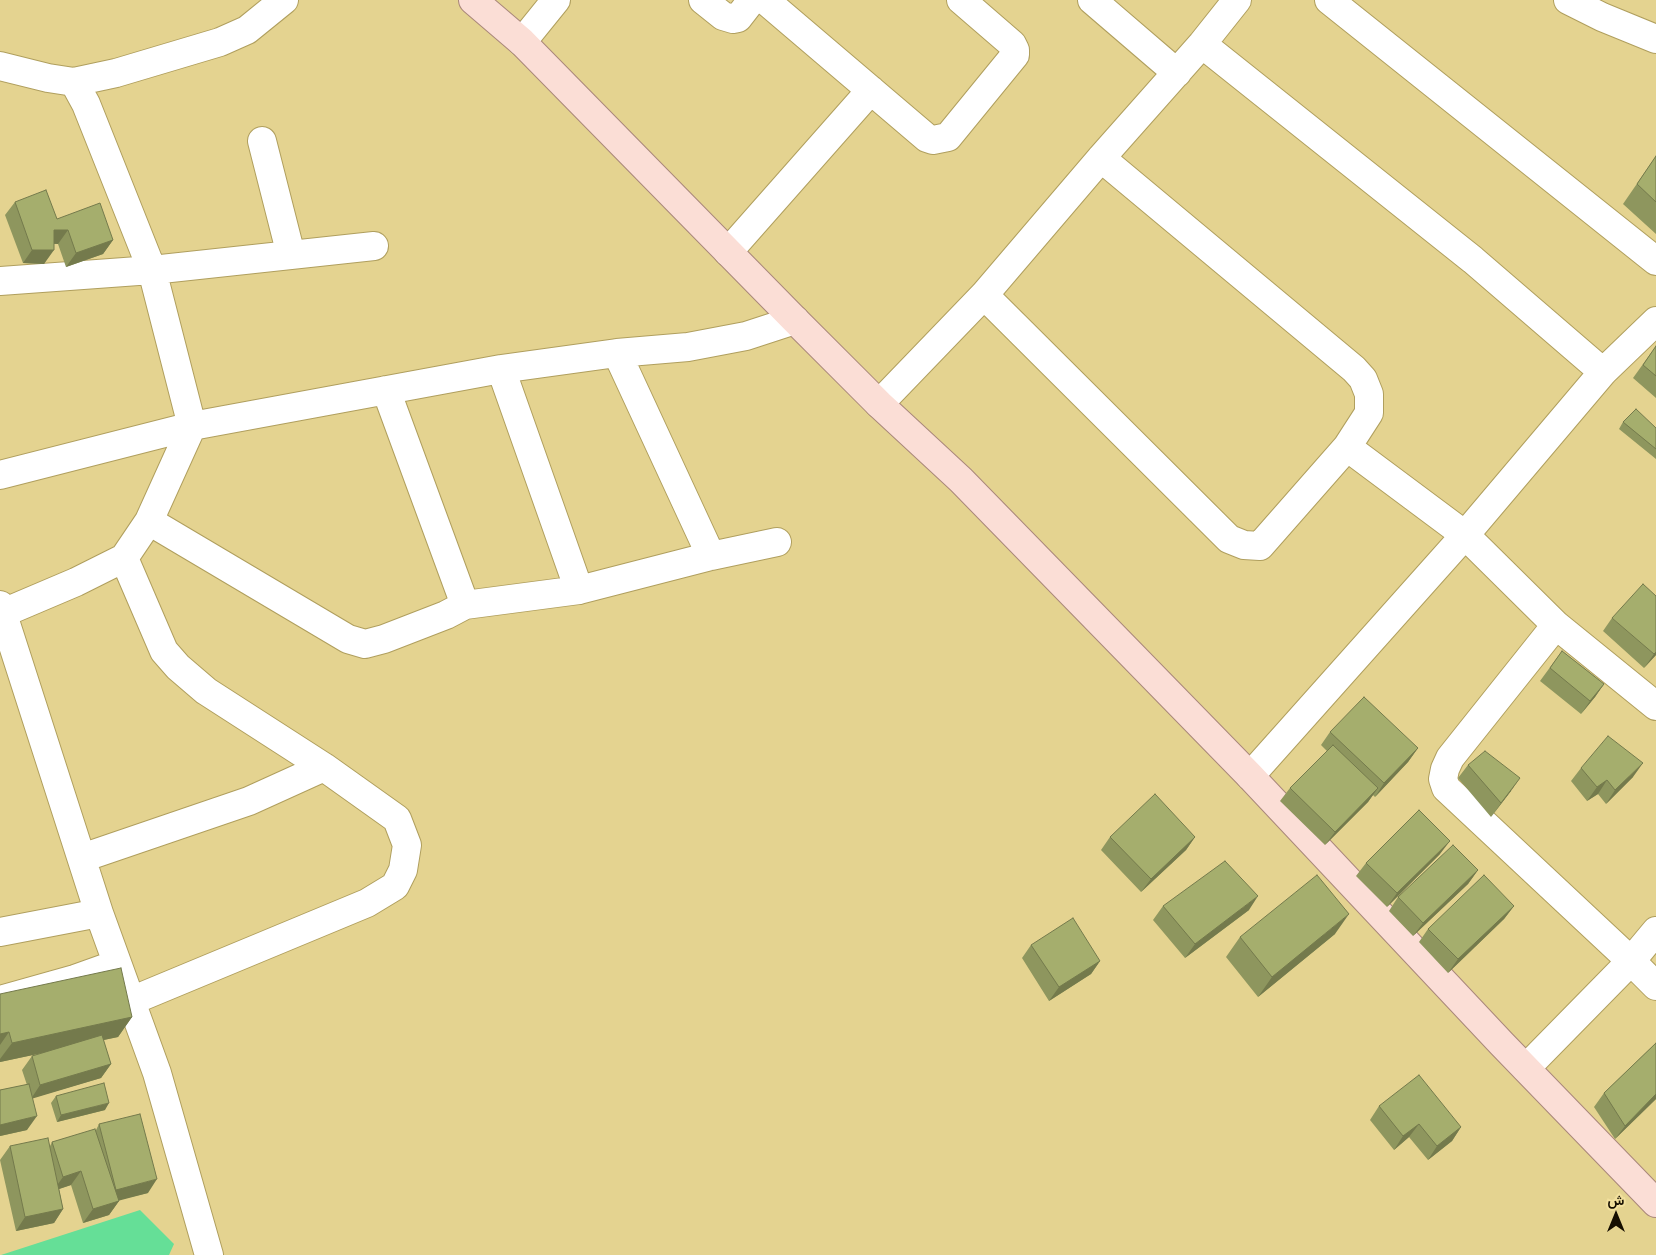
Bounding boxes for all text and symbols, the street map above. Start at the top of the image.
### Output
north arrow [1591,1190,1641,1240]
text: ش [1608,1192,1624,1208]

